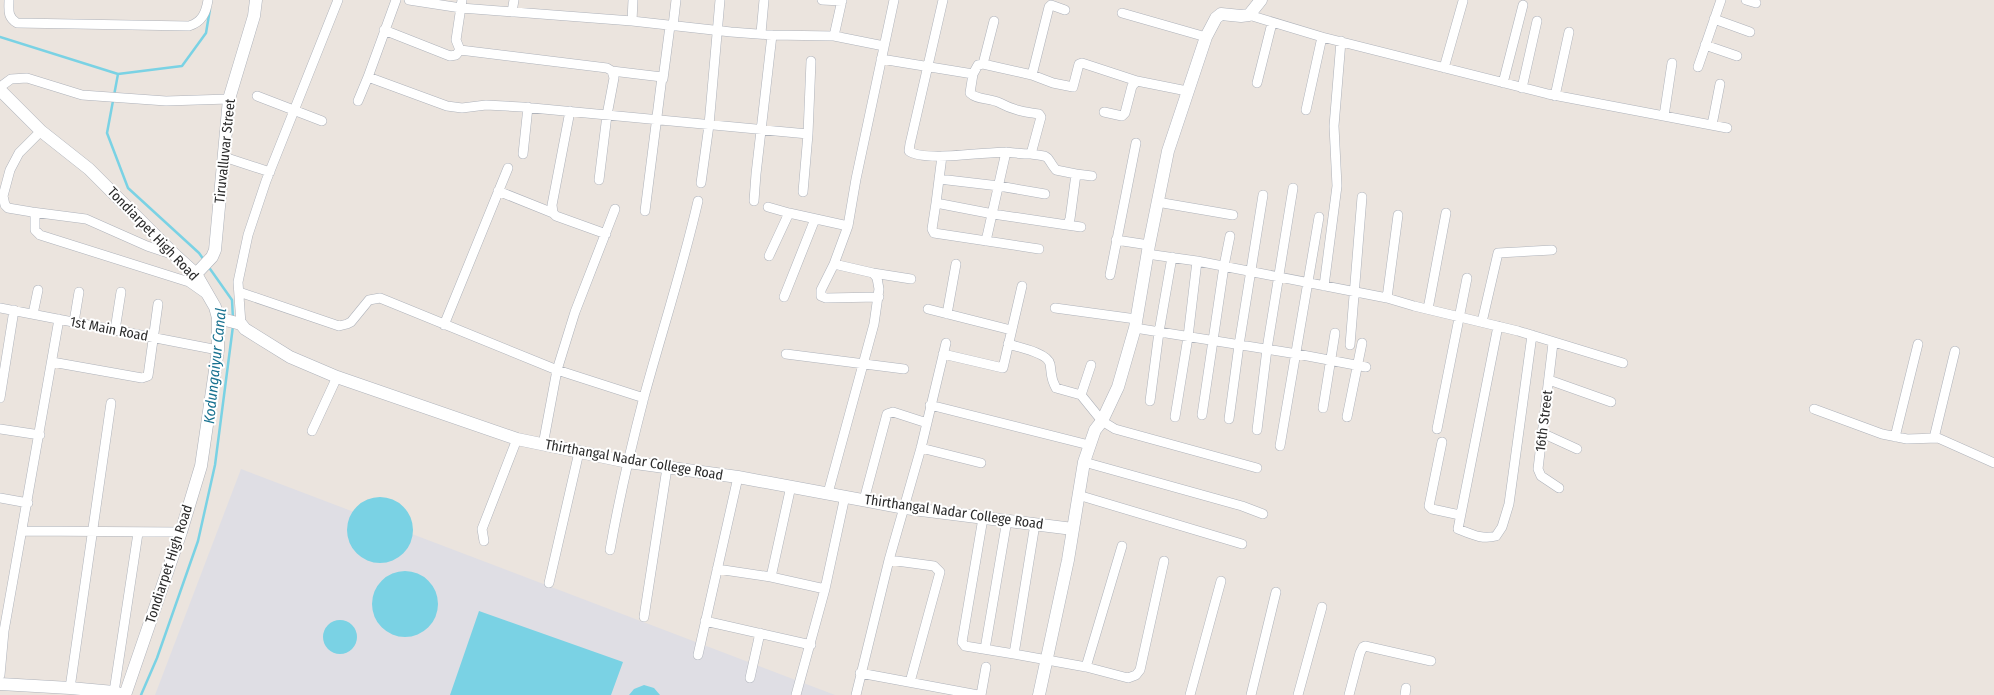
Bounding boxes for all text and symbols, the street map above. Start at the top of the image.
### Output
street label: Tiruvalluvar Street [211,97,239,204]
street label: Tondiarpet High Road [104,184,202,284]
water label: Kodungaiyur Canal [200,307,230,425]
street label: 1st Main Road [68,313,150,345]
street label: 16th Street [1532,389,1556,453]
street label: Thirthangal Nadar College Road [544,436,724,484]
street label: Thirthangal Nadar College Road [863,491,1045,533]
street label: Tondiarpet High Road [142,503,196,625]

